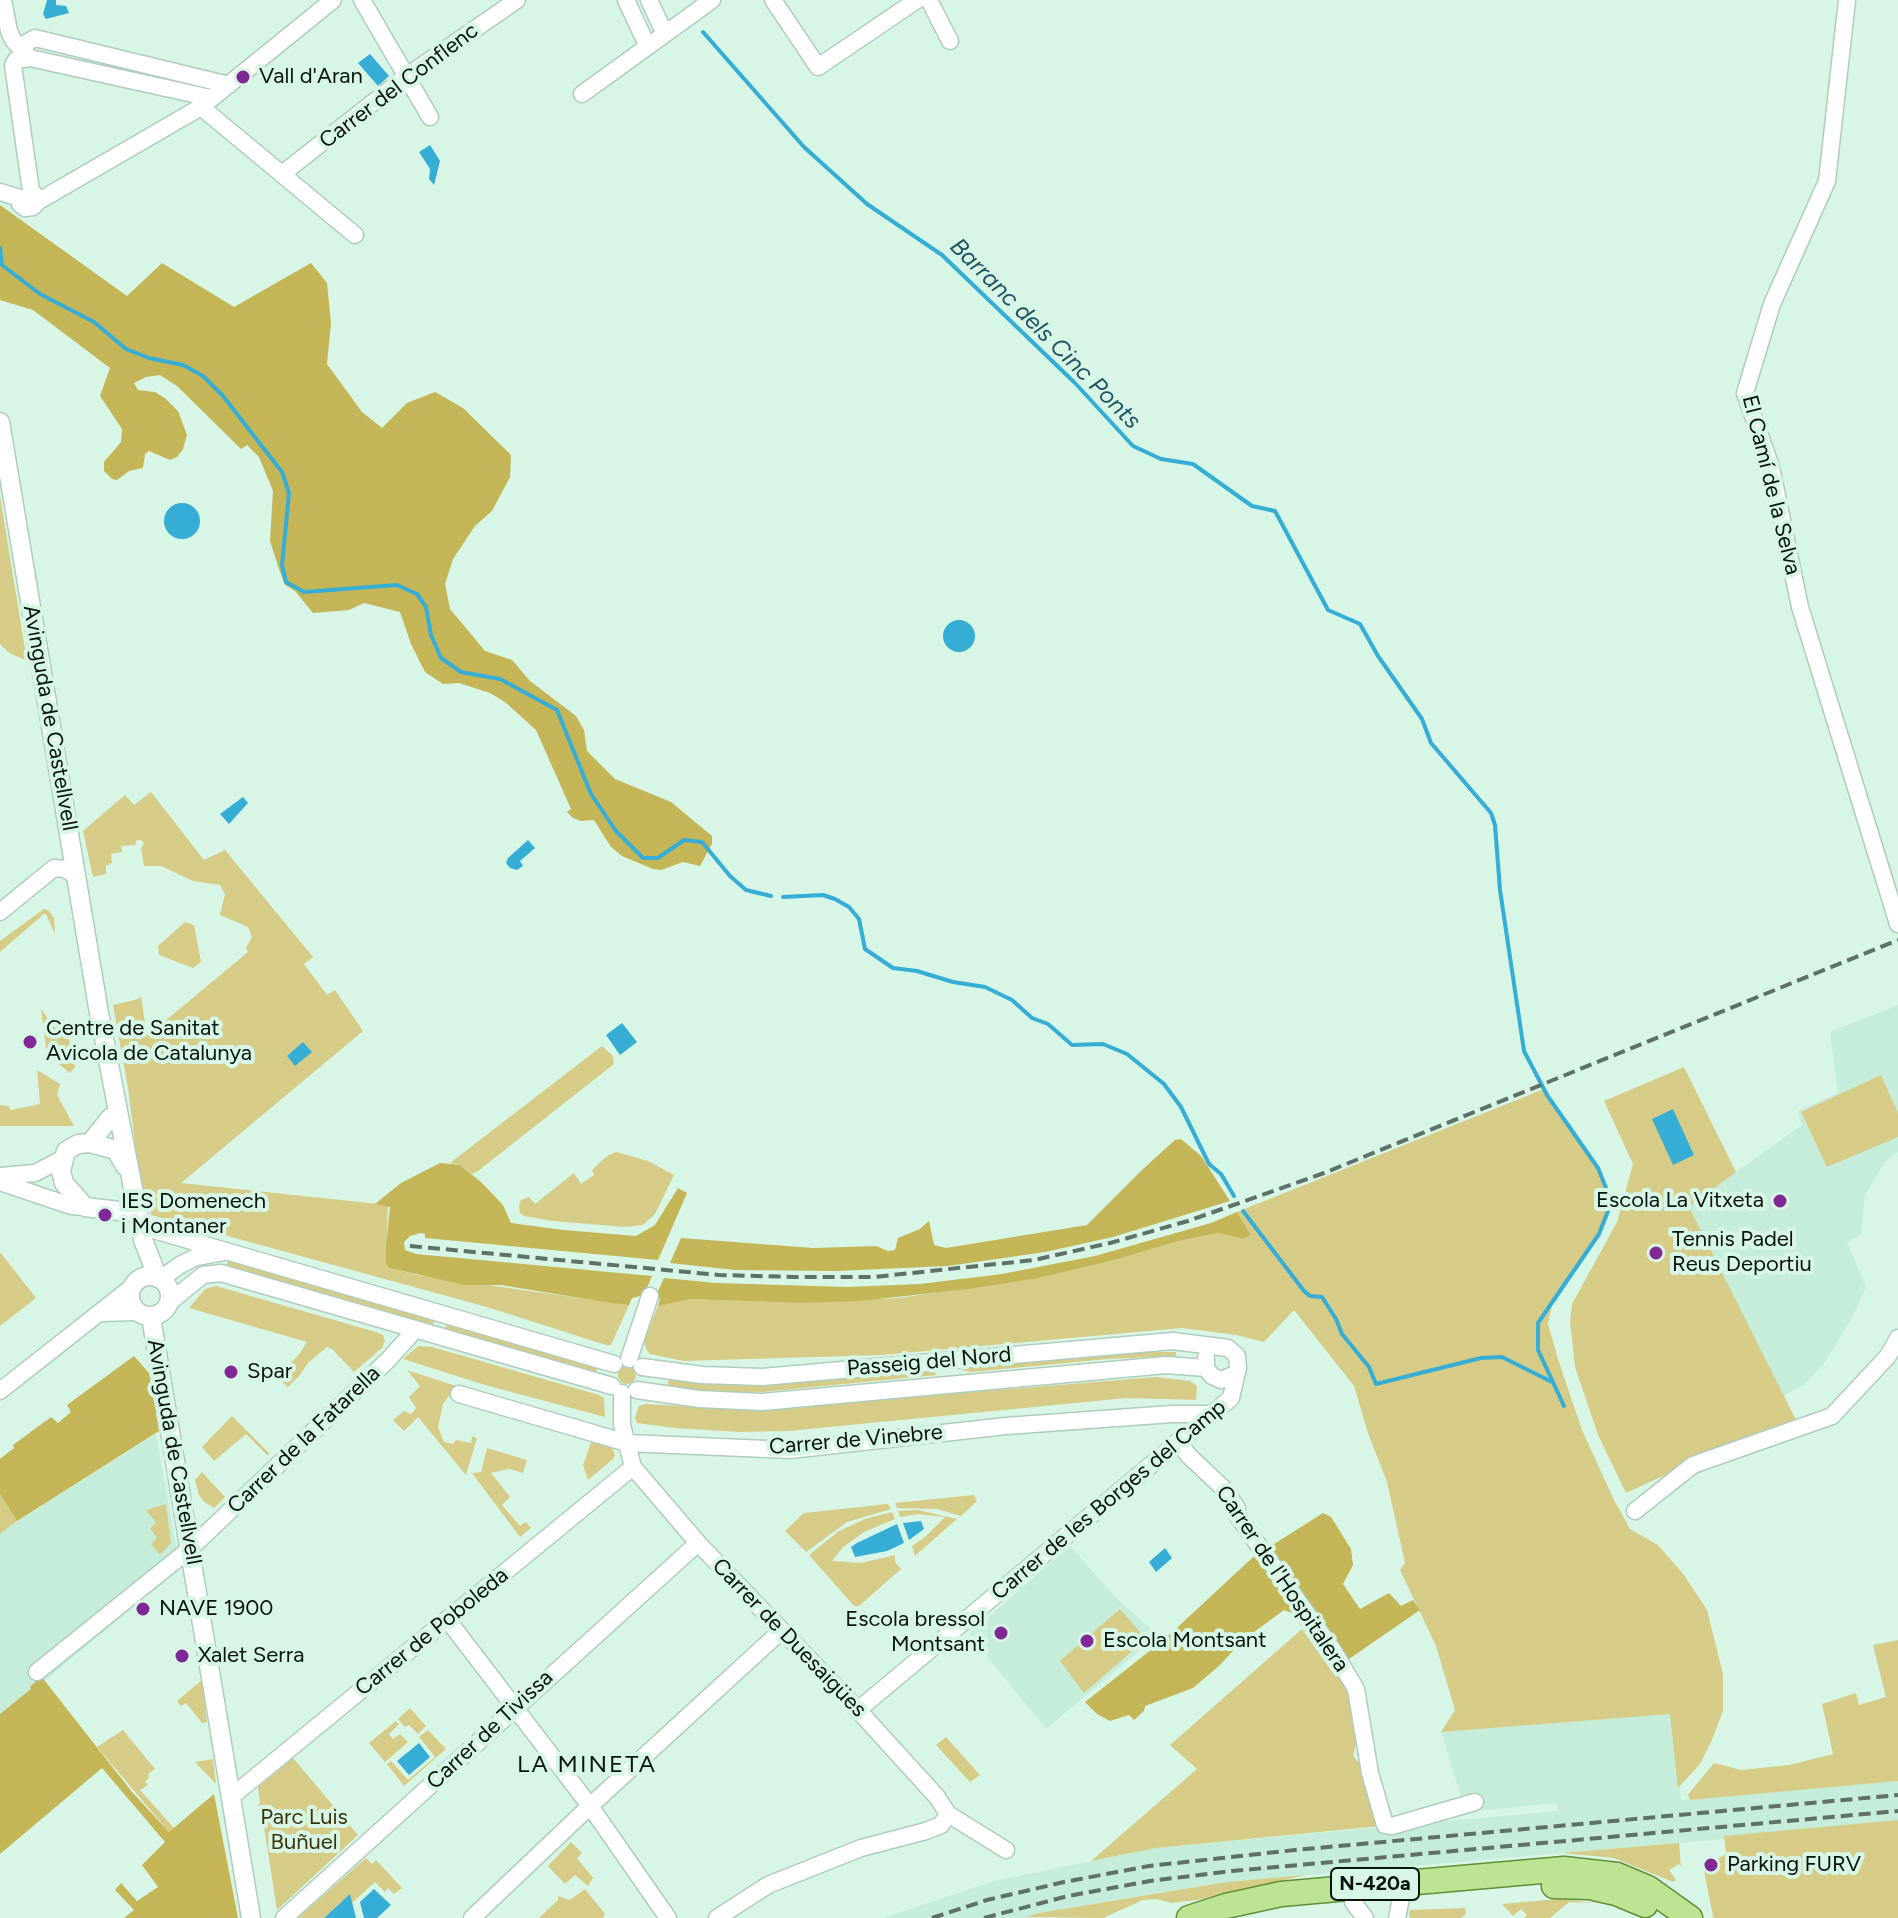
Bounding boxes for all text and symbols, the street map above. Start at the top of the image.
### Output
street label: Carrer del Conflenc [314,18,484,154]
place label: Vall d'Aran [259,64,363,90]
marker: Vall d'Aran [234,68,252,86]
water label: Barranc dels Cinc Ponts [944,233,1146,435]
street label: El Camí de la Selva [1736,392,1806,578]
street label: Avinguda de Castellvell [17,603,83,833]
place label: Centre de Sanitat Avicola de Catalunya [46,1016,252,1068]
marker: Centre de Sanitat Avicola de Catalunya [21,1033,39,1051]
place label: Escola La Vitxeta [1596,1188,1764,1214]
place label: IES Domenech i Montaner [121,1189,266,1240]
marker: Escola La Vitxeta [1771,1192,1789,1210]
marker: IES Domenech i Montaner [96,1206,114,1224]
place label: Tennis Padel Reus Deportiu [1672,1227,1812,1278]
marker: Tennis Padel Reus Deportiu [1647,1244,1665,1262]
street label: Avinguda de Castellvell [141,1337,207,1567]
street label: Passeig del Nord [846,1342,1012,1382]
place label: Spar [247,1359,292,1385]
street label: Carrer de la Fatarella [222,1361,386,1519]
marker: Spar [222,1363,240,1381]
street label: Carrer de les Borges del Camp [986,1394,1232,1606]
street label: Carrer de Vinebre [768,1419,944,1461]
street label: Carrer de l'Hospitalera [1210,1481,1354,1677]
street label: Carrer de Duesaigües [706,1553,872,1723]
street label: Carrer de Poboleda [350,1562,514,1702]
place label: NAVE 1900 [159,1596,273,1622]
marker: NAVE 1900 [134,1600,152,1618]
place label: Escola bressol Montsant [845,1607,985,1658]
marker: Escola bressol Montsant [992,1624,1010,1642]
place label: Escola Montsant [1103,1628,1266,1654]
marker: Escola Montsant [1078,1632,1096,1650]
place label: Xalet Serra [198,1643,304,1669]
marker: Xalet Serra [173,1647,191,1665]
street label: Carrer de Tivissa [422,1665,558,1795]
district label: LA MINETA [517,1751,657,1779]
park label: Parc Luis Buñuel [260,1805,348,1856]
place label: Parking FURV [1727,1852,1861,1878]
marker: Parking FURV [1702,1856,1720,1874]
road number: N-420a [1331,1868,1419,1900]

